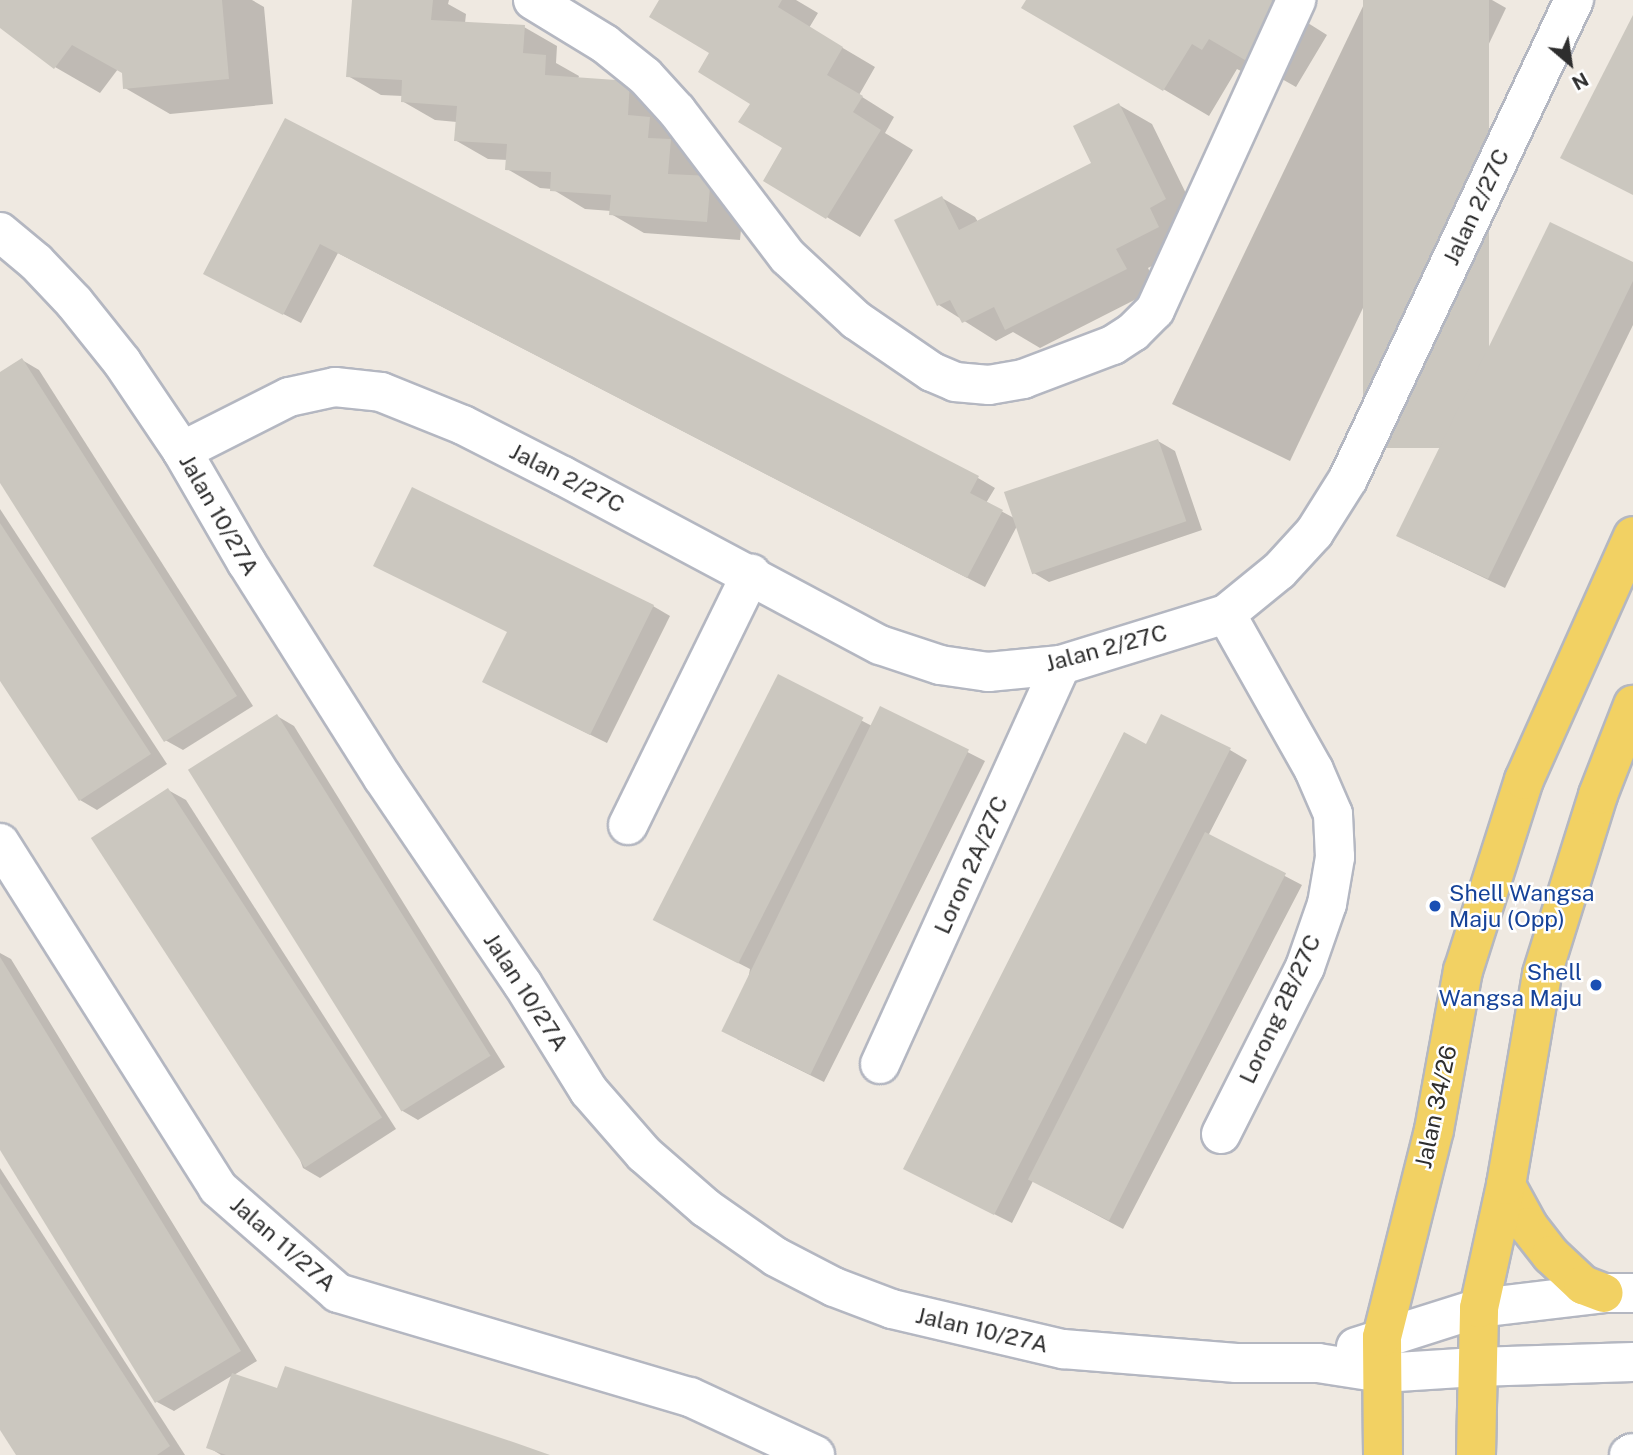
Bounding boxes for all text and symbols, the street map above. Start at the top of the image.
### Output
north arrow [1535,28,1605,98]
text: N [1568,68,1592,95]
street label: Jalan 2/27C [1437,144,1515,270]
street label: Jalan 2/27C [505,437,629,519]
street label: Jalan 10/27A [173,449,265,581]
street label: Jalan 2/27C [1042,618,1170,678]
street label: Loron 2A/27C [928,792,1014,938]
place label: Shell Wangsa Maju (Opp) [1449,879,1595,933]
marker: Shell Wangsa Maju (Opp) [1427,898,1443,914]
street label: Jalan 10/27A [478,928,574,1056]
street label: Lorong 2B/27C [1233,930,1327,1088]
place label: Shell Wangsa Maju [1439,958,1582,1012]
marker: Shell Wangsa Maju [1588,977,1604,993]
street label: Jalan 34/26 [1409,1043,1463,1171]
street label: Jalan 11/27A [225,1191,341,1297]
street label: Jalan 10/27A [913,1301,1051,1359]

